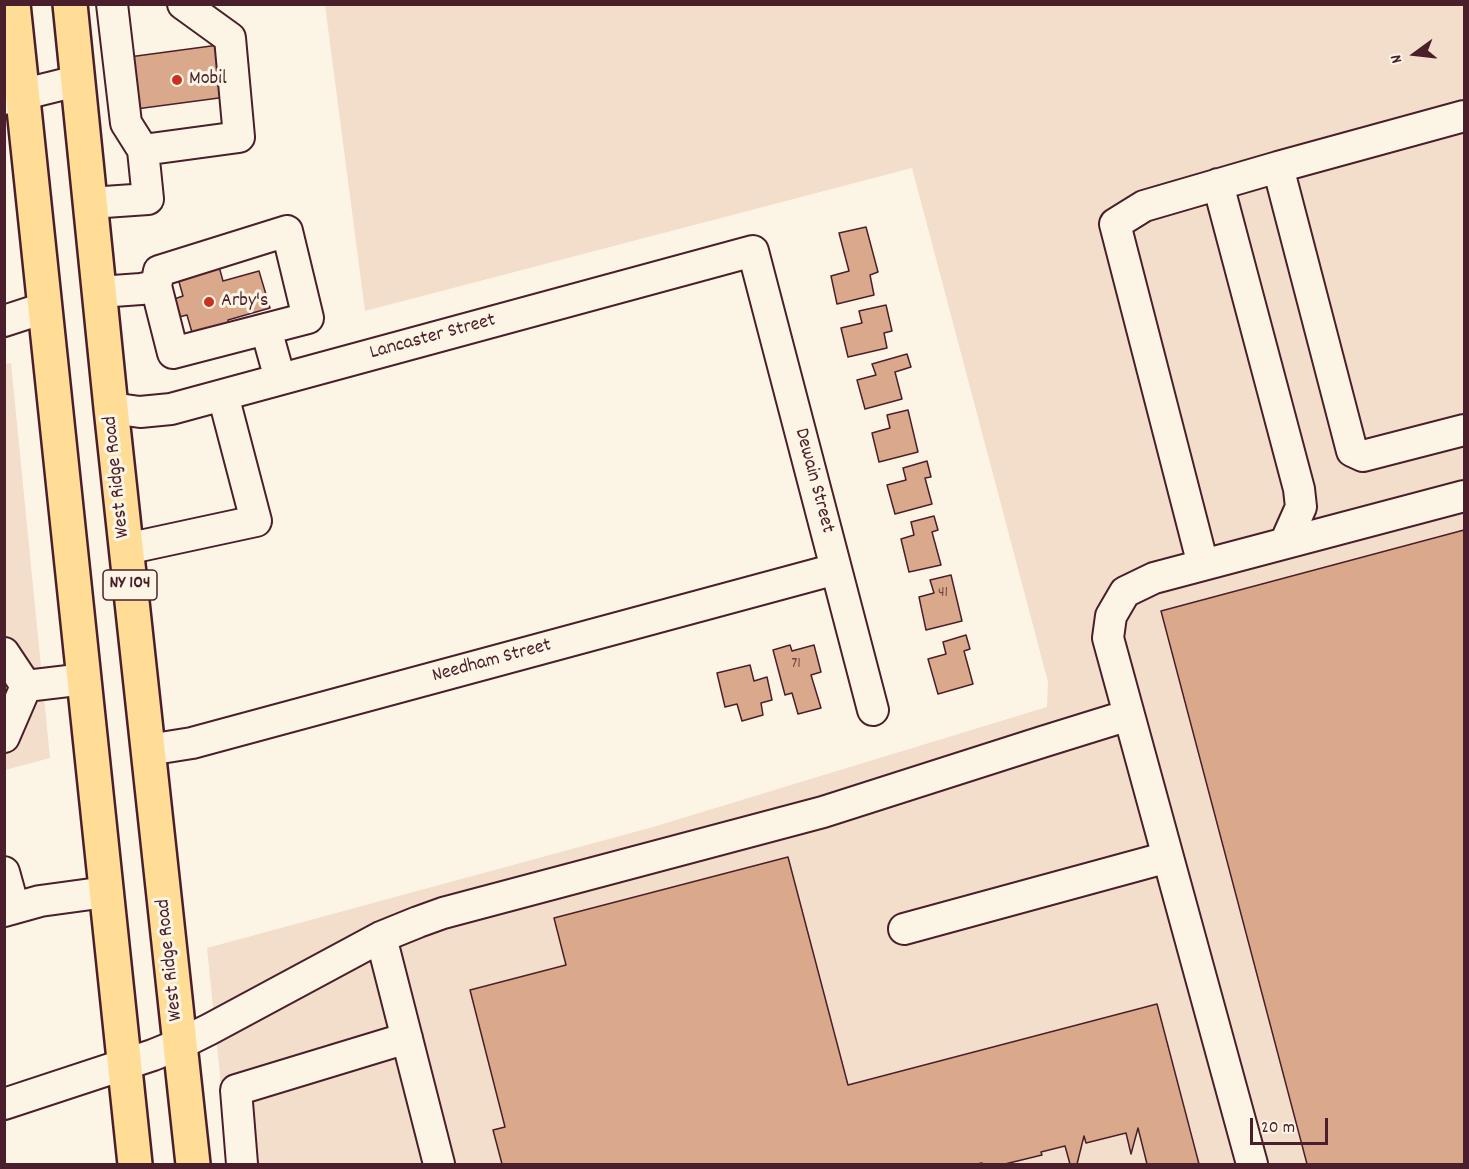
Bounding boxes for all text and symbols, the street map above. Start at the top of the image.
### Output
north arrow [1385,24,1445,84]
text: N [1385,52,1409,66]
place label: Mobil [189,68,227,92]
marker: Mobil [170,73,184,87]
place label: Arby's [221,290,268,314]
marker: Arby's [202,295,216,309]
street label: Lancaster Street [367,310,499,366]
street label: West Ridge Road [100,415,136,539]
street label: Dewain Street [788,426,838,536]
road number: NY 104 [103,570,157,600]
house number: 41 [938,584,948,604]
street label: Needham Street [430,635,554,689]
house number: 71 [791,655,801,675]
street label: West Ridge Road [153,898,189,1022]
scale bar [1253,1106,1331,1144]
text: 20 m [1261,1116,1295,1141]

